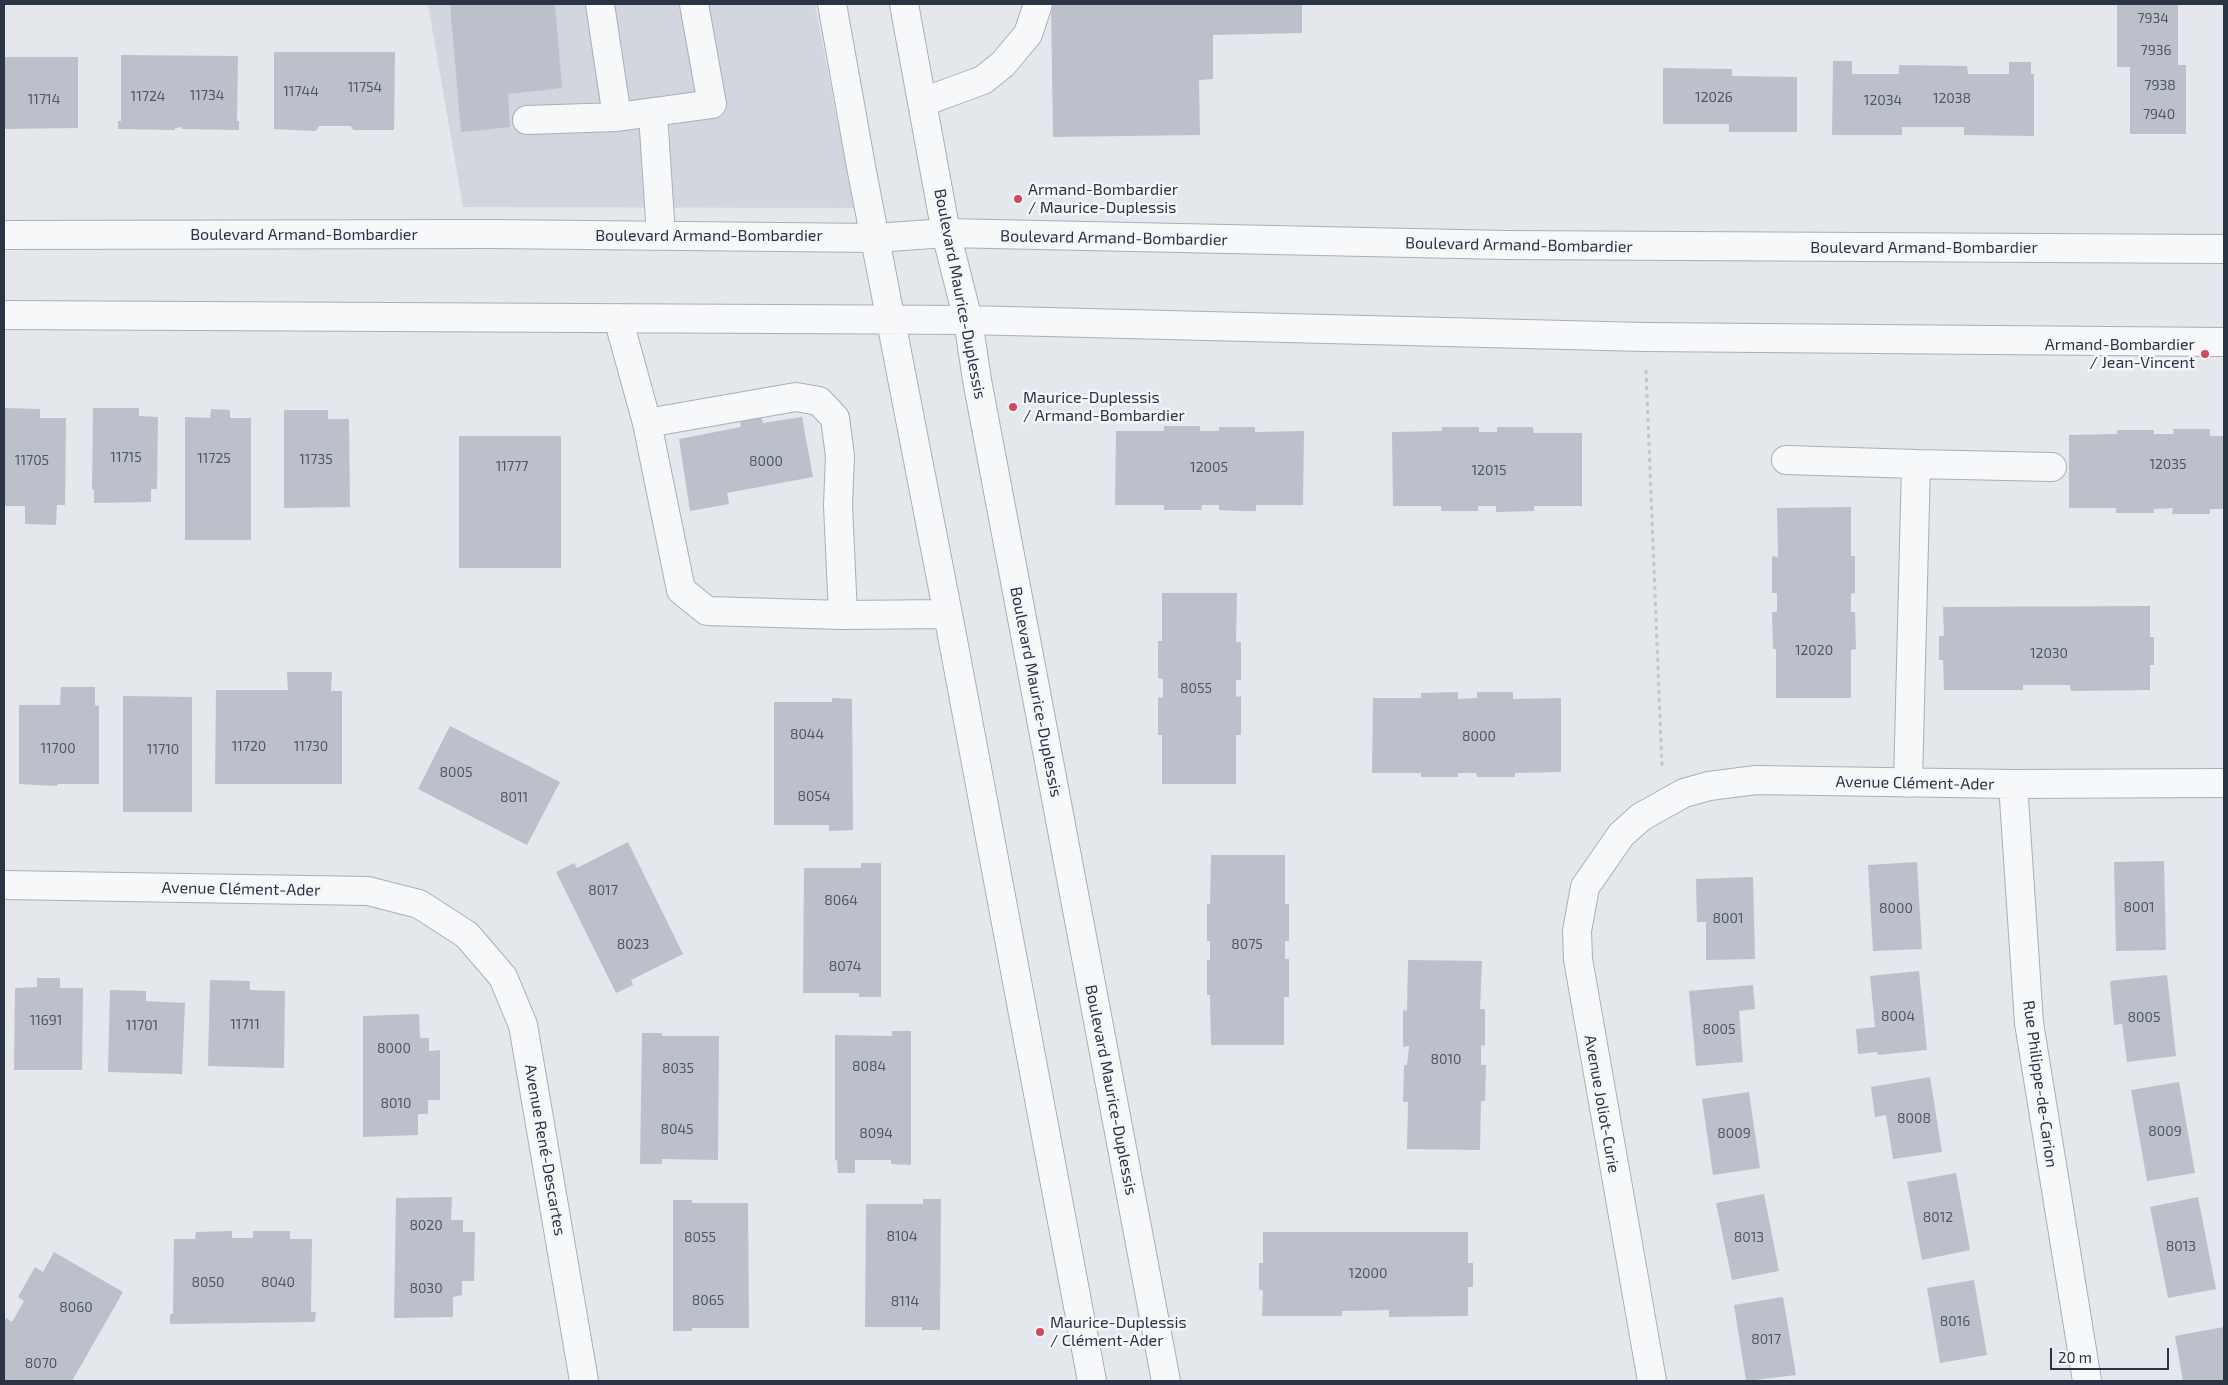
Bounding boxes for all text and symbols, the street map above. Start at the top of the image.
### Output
house number: 7934 [2137,10,2169,26]
house number: 7936 [2141,42,2171,58]
house number: 7938 [2144,77,2176,93]
house number: 11754 [348,79,382,95]
house number: 11744 [283,83,319,99]
house number: 11734 [190,87,224,103]
house number: 11724 [131,88,165,104]
house number: 12026 [1695,89,1733,105]
house number: 12038 [1933,90,1971,106]
house number: 11714 [28,91,60,107]
house number: 12034 [1864,92,1902,108]
house number: 7940 [2143,106,2175,122]
place label: Armand-Bombardier / Maurice-Duplessis [1028,180,1178,218]
street label: Boulevard Maurice-Duplessis [930,187,990,401]
marker: Armand-Bombardier / Maurice-Duplessis [1012,193,1024,205]
street label: Boulevard Armand-Bombardier [190,225,418,245]
street label: Boulevard Armand-Bombardier [595,226,823,246]
street label: Boulevard Armand-Bombardier [1000,226,1228,250]
street label: Boulevard Armand-Bombardier [1405,233,1633,257]
street label: Boulevard Armand-Bombardier [1810,238,2038,258]
place label: Armand-Bombardier / Jean-Vincent [2045,335,2195,373]
marker: Armand-Bombardier / Jean-Vincent [2199,348,2211,360]
place label: Maurice-Duplessis / Armand-Bombardier [1023,388,1185,426]
marker: Maurice-Duplessis / Armand-Bombardier [1007,401,1019,413]
house number: 11715 [110,449,142,465]
house number: 11725 [197,450,231,466]
house number: 11735 [299,451,333,467]
house number: 11705 [15,452,49,468]
house number: 8000 [749,453,783,469]
house number: 12035 [2149,456,2187,472]
house number: 11777 [496,458,528,474]
house number: 12005 [1190,459,1228,475]
house number: 12015 [1472,462,1506,478]
street label: Boulevard Maurice-Duplessis [1006,585,1066,799]
house number: 12020 [1795,642,1833,658]
house number: 12030 [2030,645,2068,661]
house number: 8055 [1180,680,1212,696]
house number: 8044 [790,726,824,742]
house number: 8000 [1462,728,1496,744]
house number: 11720 [232,738,266,754]
house number: 11730 [294,738,328,754]
house number: 11700 [40,740,76,756]
house number: 11710 [147,741,179,757]
house number: 8005 [440,764,472,780]
street label: Avenue Clément-Ader [1835,772,1995,794]
house number: 8054 [797,788,831,804]
house number: 8011 [500,789,528,805]
street label: Avenue Clément-Ader [161,878,321,900]
house number: 8017 [588,882,618,898]
house number: 8064 [824,892,858,908]
house number: 8001 [2124,899,2154,915]
house number: 8000 [1879,900,1913,916]
house number: 8001 [1713,910,1743,926]
house number: 8023 [617,936,649,952]
house number: 8075 [1231,936,1263,952]
house number: 8074 [829,958,861,974]
street label: Boulevard Maurice-Duplessis [1081,983,1141,1197]
street label: Rue Philippe-de-Carion [2019,999,2061,1169]
house number: 8004 [1881,1008,1915,1024]
house number: 8005 [2128,1009,2160,1025]
house number: 11691 [30,1012,62,1028]
house number: 11711 [230,1016,260,1032]
house number: 11701 [126,1017,158,1033]
house number: 8005 [1703,1021,1735,1037]
street label: Avenue Joliot-Curie [1580,1033,1624,1175]
house number: 8000 [377,1040,411,1056]
house number: 8010 [1431,1051,1461,1067]
house number: 8084 [852,1058,886,1074]
house number: 8035 [662,1060,694,1076]
street label: Avenue René-Descartes [520,1063,570,1237]
house number: 8010 [381,1095,411,1111]
house number: 8008 [1897,1110,1931,1126]
house number: 8045 [660,1121,694,1137]
house number: 8009 [2148,1123,2182,1139]
house number: 8094 [859,1125,893,1141]
house number: 8009 [1717,1125,1751,1141]
house number: 8012 [1923,1209,1953,1225]
house number: 8020 [409,1217,443,1233]
house number: 8104 [886,1228,918,1244]
house number: 8055 [684,1229,716,1245]
house number: 8013 [1734,1229,1764,1245]
house number: 8013 [2166,1238,2196,1254]
house number: 12000 [1349,1265,1387,1281]
house number: 8050 [192,1274,224,1290]
house number: 8040 [261,1274,295,1290]
house number: 8030 [409,1280,443,1296]
house number: 8065 [692,1292,724,1308]
house number: 8114 [891,1293,919,1309]
house number: 8060 [59,1299,93,1315]
place label: Maurice-Duplessis / Clément-Ader [1050,1313,1187,1351]
house number: 8016 [1940,1313,1970,1329]
marker: Maurice-Duplessis / Clément-Ader [1034,1326,1046,1338]
house number: 8017 [1751,1331,1781,1347]
scale bar [2053,1338,2172,1370]
text: 20 m [2058,1348,2092,1366]
house number: 8070 [25,1355,57,1371]

